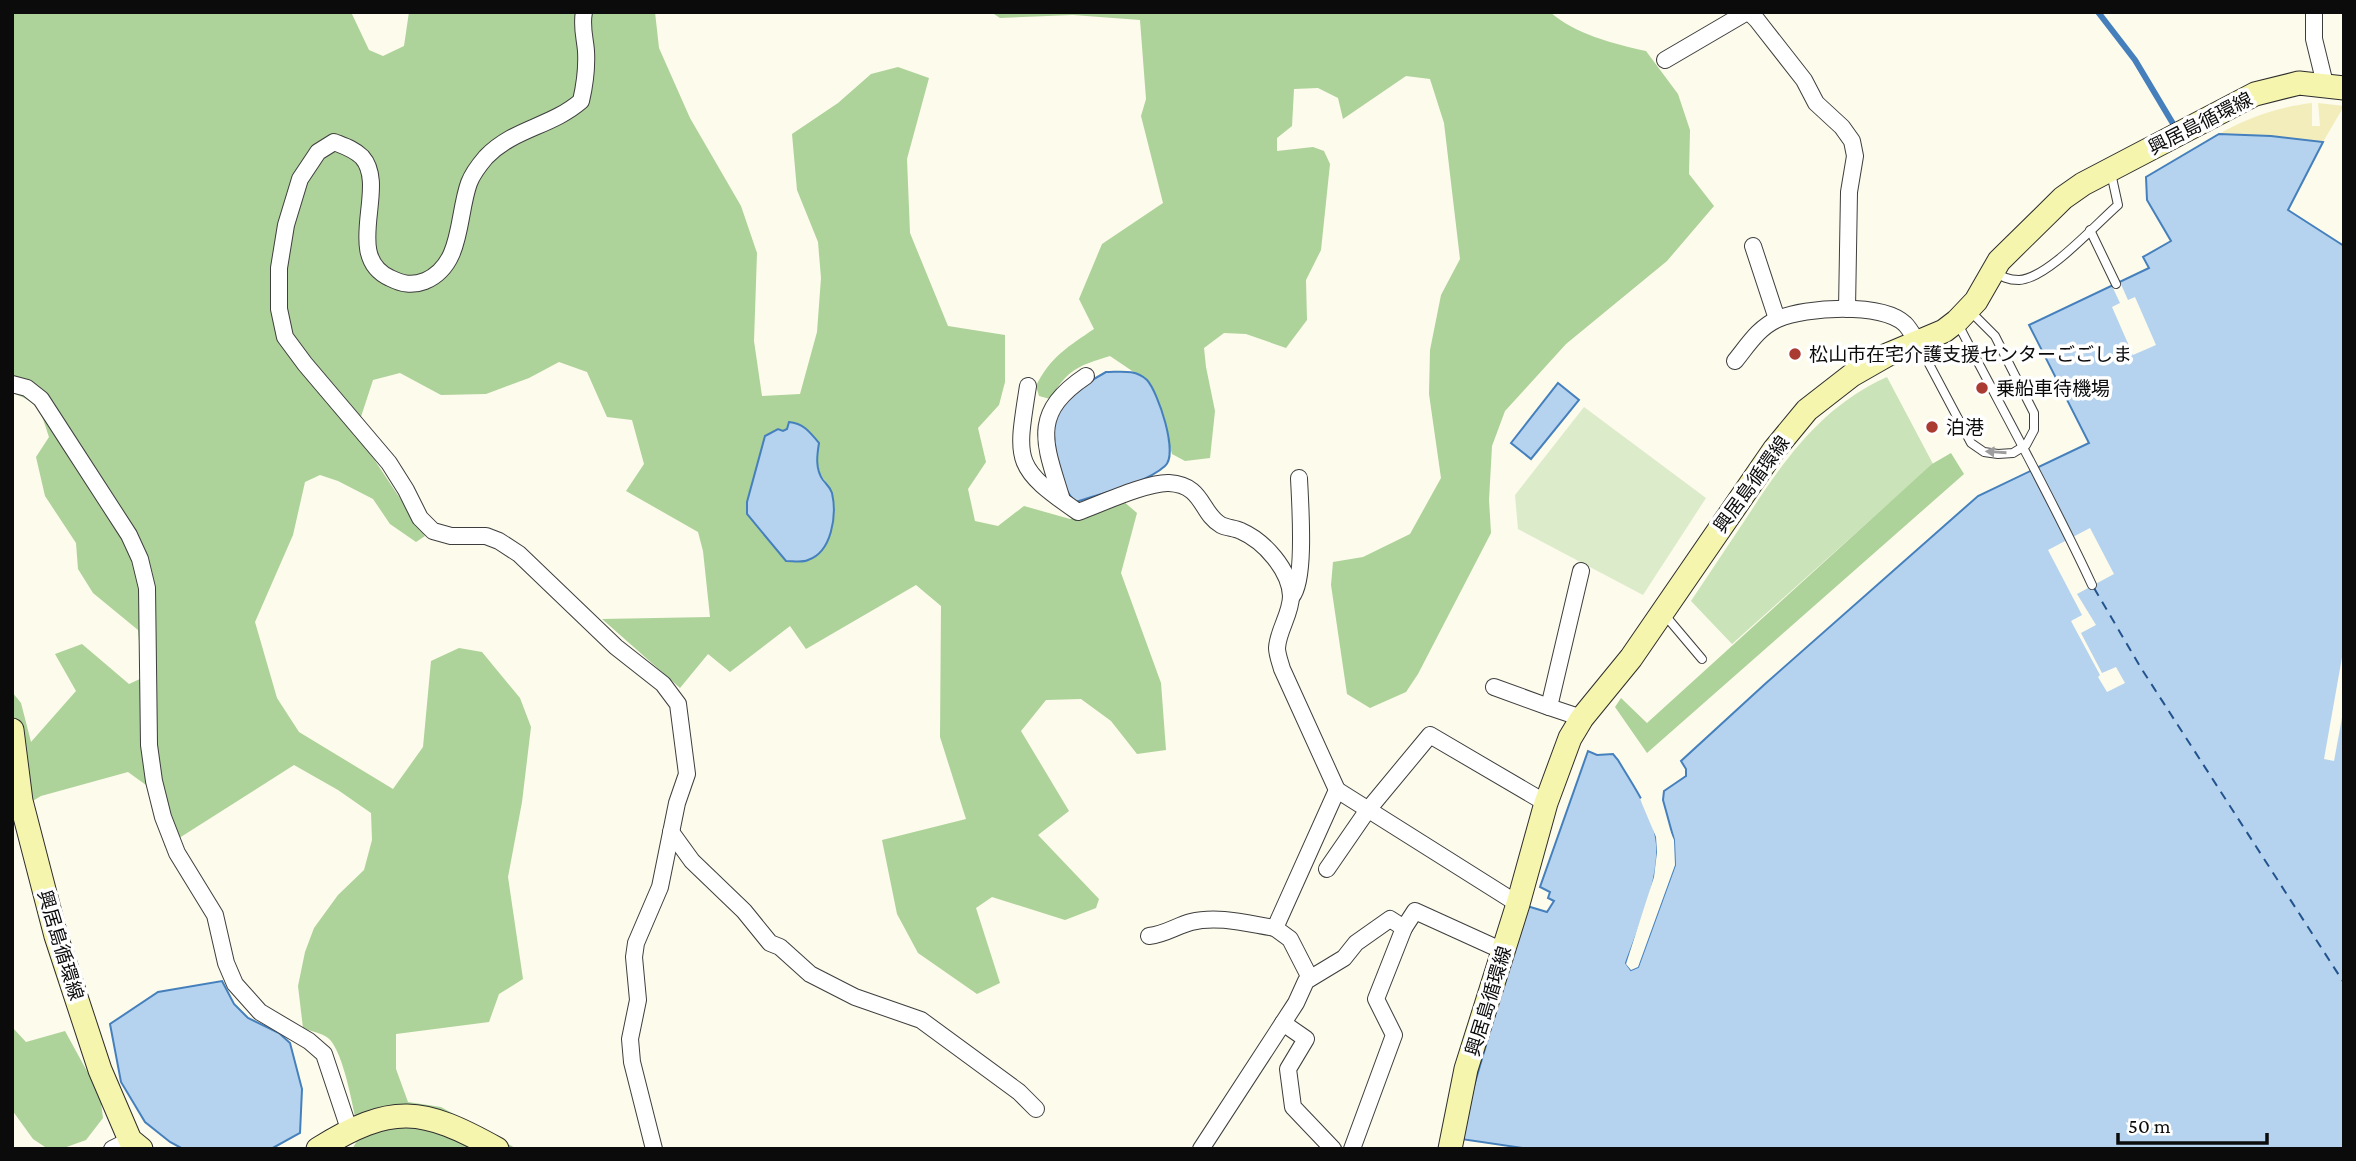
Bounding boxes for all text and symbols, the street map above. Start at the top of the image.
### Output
street label: 興居島循環線 [2145,88,2256,159]
place label: 松山市在宅介護支援センターごごしま [1809,344,2132,365]
marker: 松山市在宅介護支援センターごごしま [1787,346,1803,362]
place label: 乗船車待機場 [1996,378,2110,399]
marker: 乗船車待機場 [1974,380,1990,396]
place label: 泊港 [1946,417,1984,438]
marker: 泊港 [1924,419,1940,435]
street label: 興居島循環線 [1709,432,1793,537]
one-way arrow [1985,447,2007,458]
street label: 興居島循環線 [34,888,87,1003]
street label: 興居島循環線 [1462,944,1515,1059]
scale bar [2118,1102,2267,1146]
text: 50 m [2128,1114,2171,1138]

